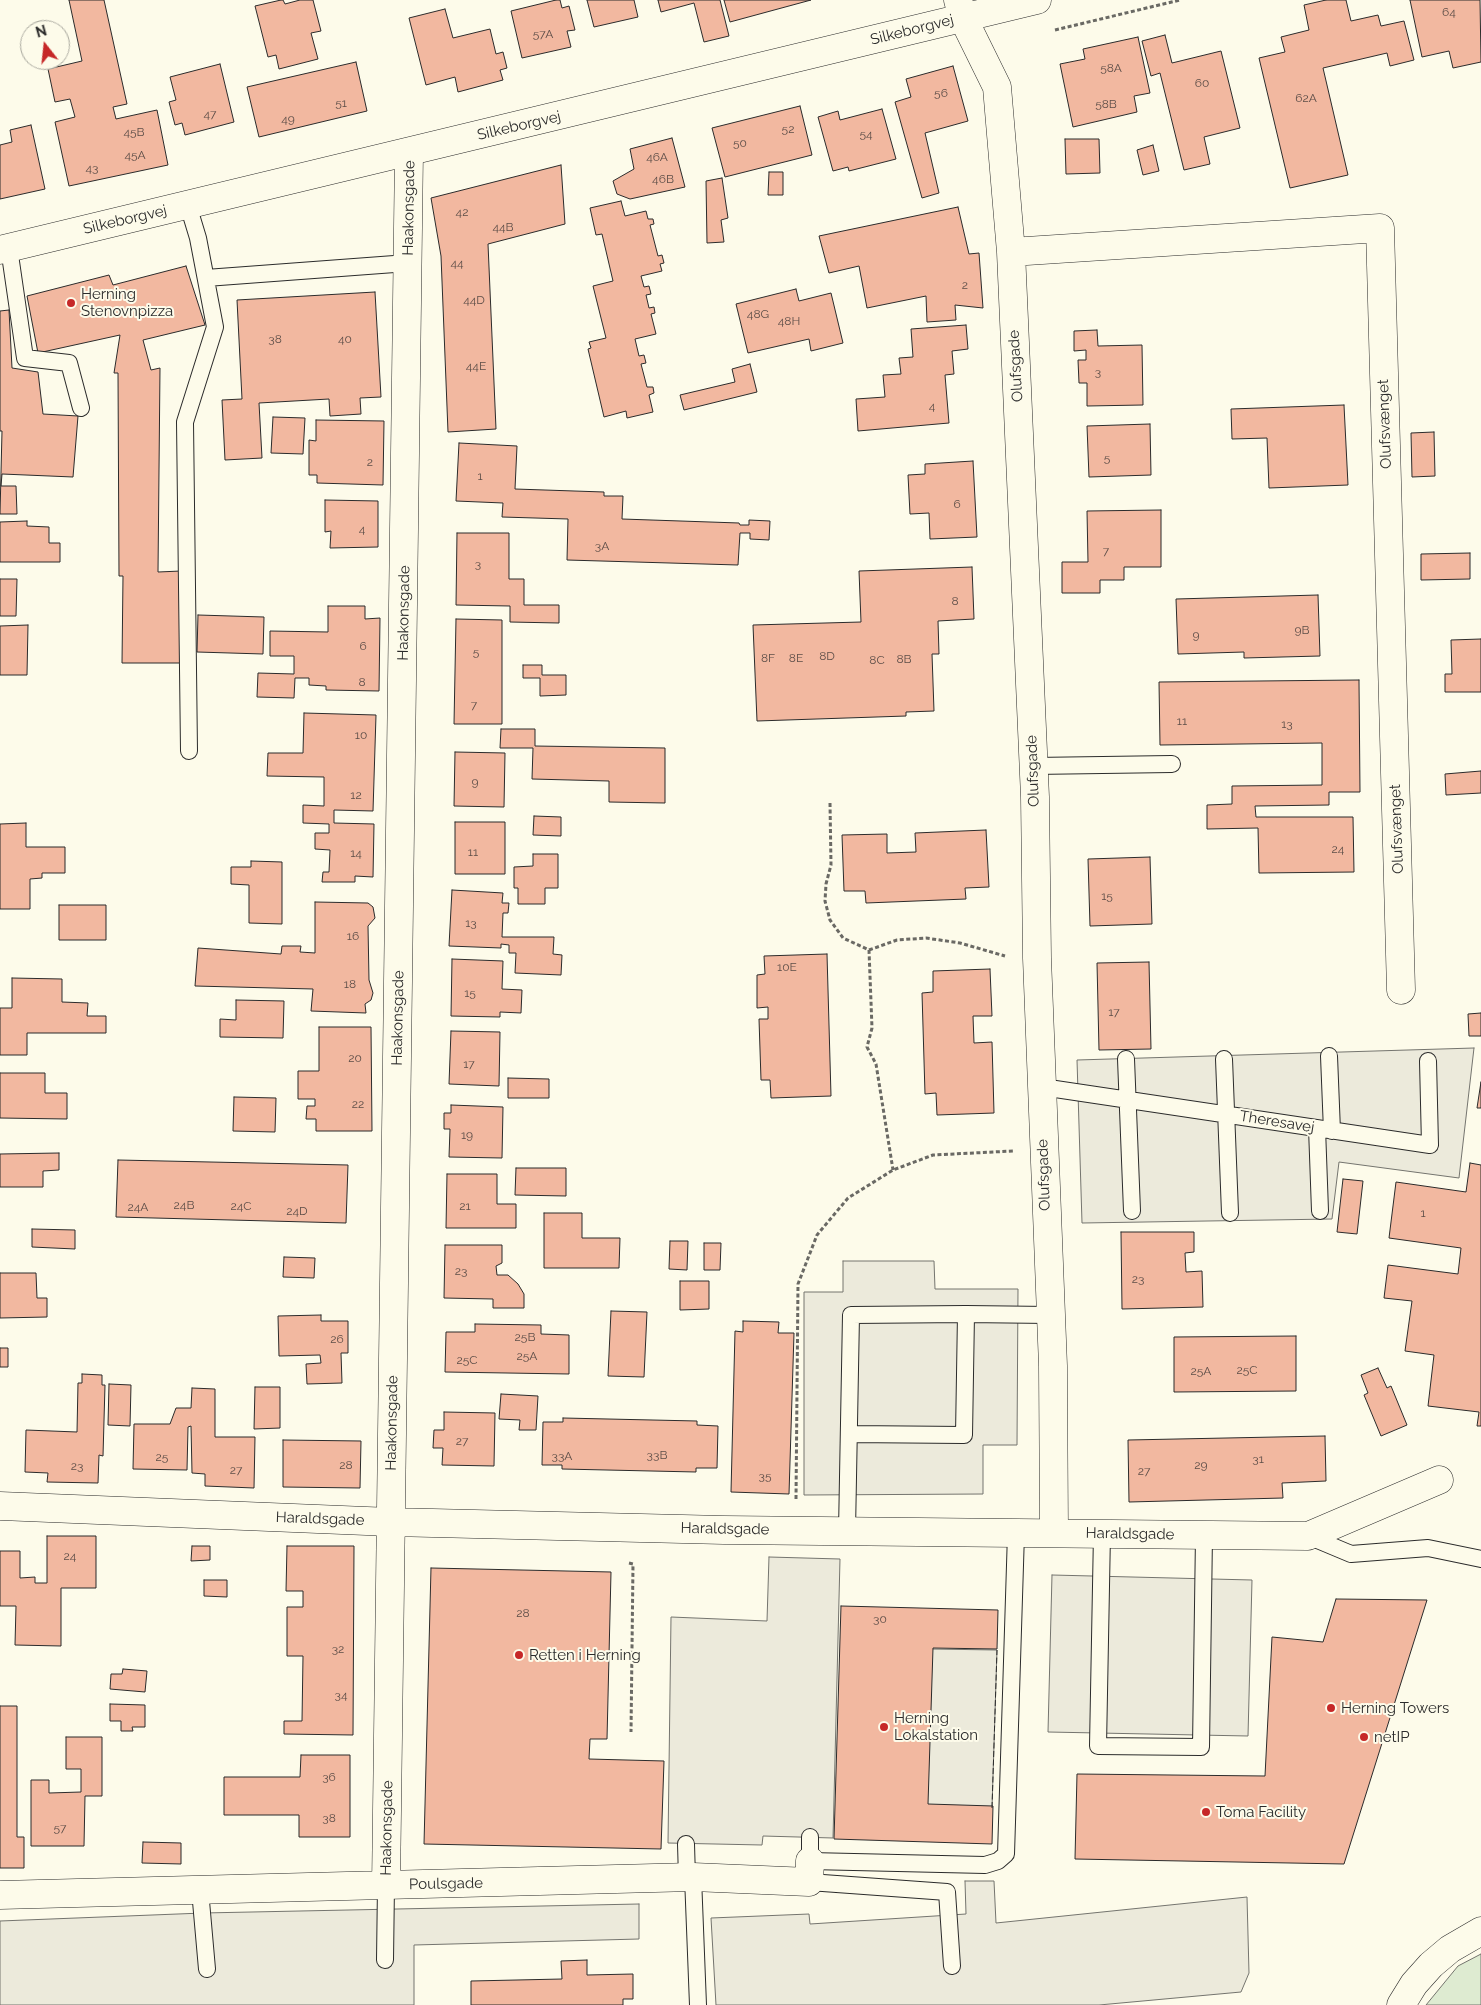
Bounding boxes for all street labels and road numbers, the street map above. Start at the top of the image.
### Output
street label: Silkeborgvej [868,11,956,49]
street label: Silkeborgvej [475,108,563,144]
street label: Haakonsgade [399,160,419,256]
street label: Silkeborgvej [81,202,169,238]
street label: Olufsgade [1005,330,1027,402]
street label: Olufsvænget [1374,379,1396,469]
street label: Haakonsgade [394,565,414,661]
street label: Olufsgade [1023,735,1043,807]
street label: Olufsvænget [1386,784,1408,874]
street label: Haakonsgade [388,970,408,1066]
street label: Theresavej [1238,1107,1316,1137]
street label: Olufsgade [1034,1139,1054,1211]
street label: Haakonsgade [382,1375,402,1471]
street label: Haraldsgade [275,1508,365,1530]
street label: Haraldsgade [680,1519,770,1539]
street label: Haraldsgade [1085,1524,1175,1544]
street label: Haakonsgade [377,1780,397,1876]
street label: Poulsgade [409,1874,483,1894]

